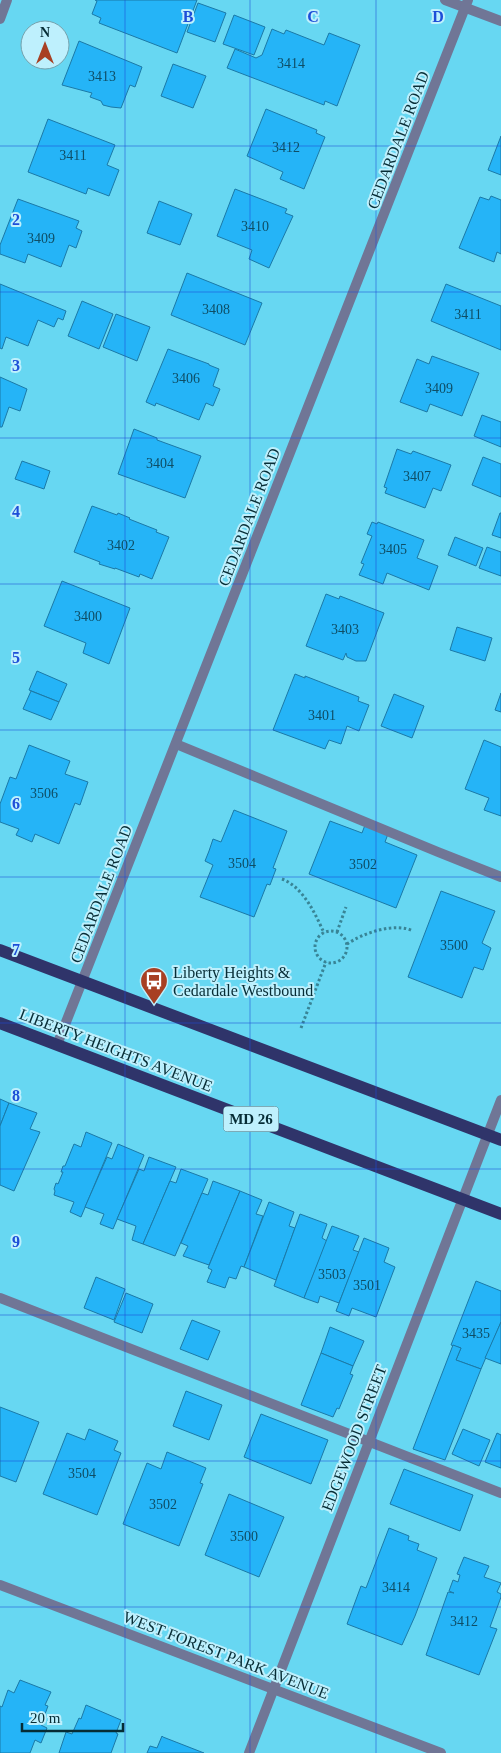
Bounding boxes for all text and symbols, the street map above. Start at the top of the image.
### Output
text: B [183,8,194,25]
text: C [307,8,319,25]
text: D [432,8,444,25]
north arrow [20,20,70,70]
text: N [40,25,50,40]
house number: 3414 [277,56,305,71]
house number: 3413 [88,69,116,84]
street label: CEDARDALE ROAD [364,69,432,211]
house number: 3412 [272,140,300,155]
house number: 3411 [59,148,87,163]
text: 2 [12,211,20,228]
house number: 3410 [241,219,269,234]
house number: 3409 [27,231,55,246]
house number: 3408 [202,302,230,317]
house number: 3411 [454,307,482,322]
text: 3 [12,357,20,374]
house number: 3406 [172,371,200,386]
house number: 3409 [425,381,453,396]
street label: CEDARDALE ROAD [215,446,283,588]
house number: 3404 [146,456,174,471]
house number: 3407 [403,469,431,484]
text: 4 [12,503,20,520]
house number: 3402 [107,538,135,553]
house number: 3405 [379,542,407,557]
house number: 3400 [74,609,102,624]
house number: 3403 [331,622,359,637]
text: 5 [12,649,20,666]
house number: 3401 [308,708,336,723]
house number: 3506 [30,786,58,801]
text: 6 [12,795,20,812]
street label: CEDARDALE ROAD [67,823,135,965]
house number: 3504 [228,856,256,871]
house number: 3502 [349,857,377,872]
house number: 3500 [440,938,468,953]
text: 7 [12,941,20,958]
place label: Liberty Heights & Cedardale Westbound [173,964,313,999]
bus stop icon: Liberty Heights & Cedardale Westbound [139,966,169,1005]
street label: LIBERTY HEIGHTS AVENUE [17,1005,215,1095]
text: 8 [12,1087,20,1104]
road number: MD 26 [224,1106,278,1132]
text: 9 [12,1233,20,1250]
house number: 3503 [318,1267,346,1282]
house number: 3501 [353,1278,381,1293]
house number: 3435 [462,1326,490,1341]
street label: EDGEWOOD STREET [318,1362,390,1513]
house number: 3504 [68,1466,96,1481]
house number: 3502 [149,1497,177,1512]
house number: 3500 [230,1529,258,1544]
house number: 3414 [382,1580,410,1595]
street label: WEST FOREST PARK AVENUE [121,1608,331,1702]
house number: 3412 [450,1614,478,1629]
scale bar [22,1700,124,1732]
text: 20 m [30,1710,61,1726]

